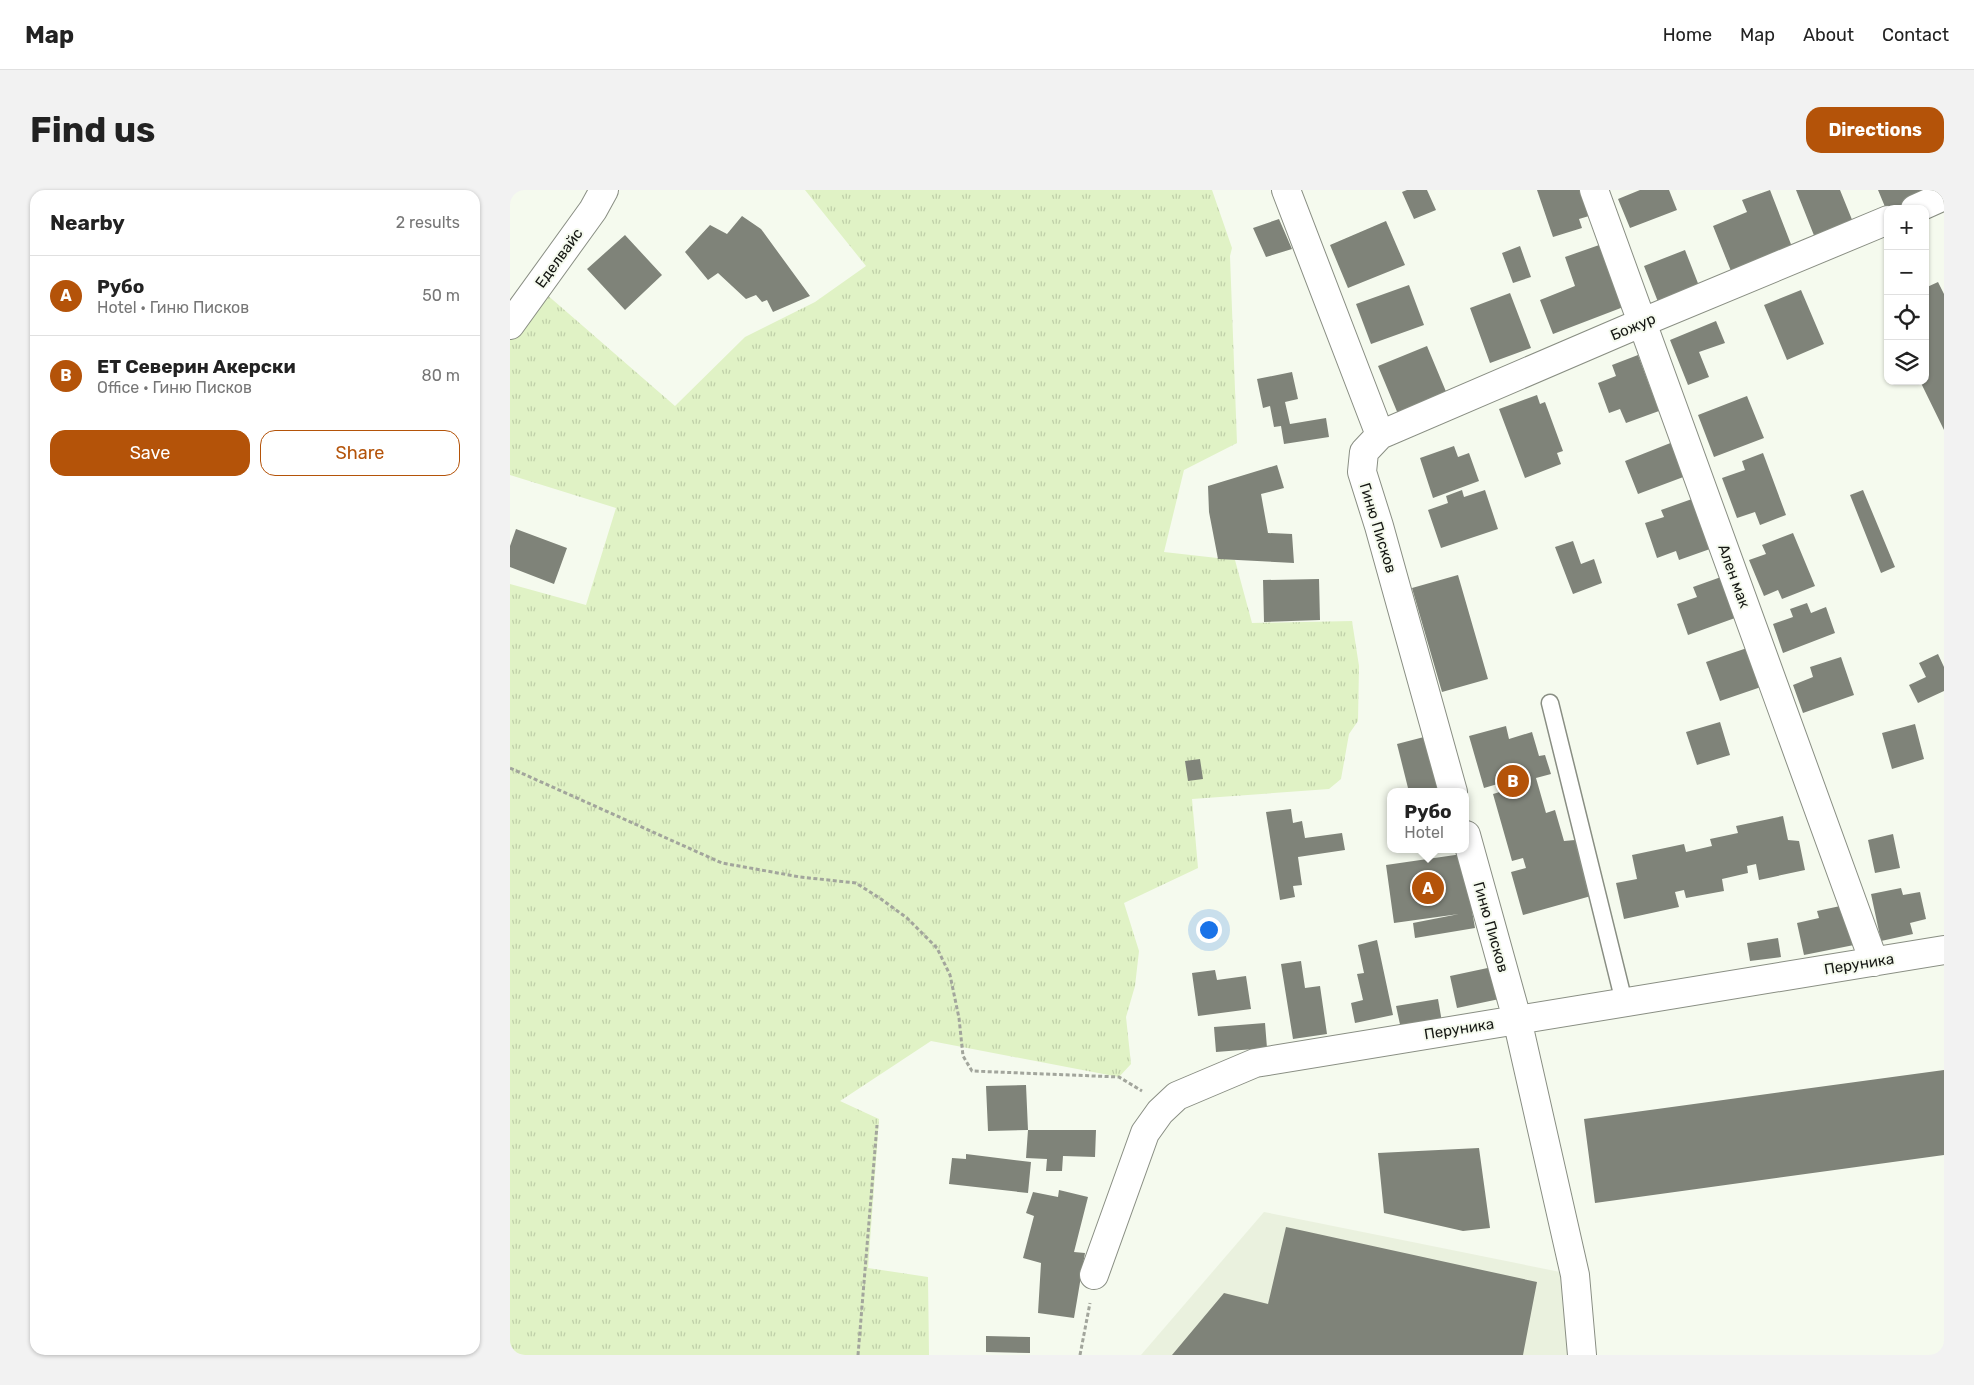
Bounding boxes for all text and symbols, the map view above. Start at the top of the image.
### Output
text: Map [25,21,74,49]
text: Home [1663,24,1712,46]
text: Map [1740,24,1775,46]
text: About [1803,24,1854,46]
text: Contact [1882,24,1949,46]
button: Directions [1806,107,1944,153]
text: Find us [30,109,155,151]
map controls [1884,205,1929,385]
button: + [1884,205,1929,250]
text: Nearby [50,210,125,235]
text: 2 results [396,213,460,232]
street label: Еделвайс [531,225,587,291]
button: − [1884,250,1929,295]
text: Рубо [97,275,144,298]
text: A [60,286,72,305]
text: 50 m [422,286,460,305]
button: locate [1884,295,1929,340]
text: Hotel · Гиню Писков [97,298,249,317]
street label: Божур [1608,309,1658,345]
button: layers [1884,340,1929,385]
text: ЕТ Северин Акерски [97,355,296,378]
text: B [60,366,72,385]
text: 80 m [422,366,460,385]
text: Office · Гиню Писков [97,378,252,397]
button: Save [50,430,250,476]
button: Share [260,430,460,476]
street label: Гиню Писков [1356,481,1400,575]
street label: Ален мак [1714,542,1754,610]
pin: B [1497,762,1529,800]
popup [1387,788,1469,853]
text: Рубо [1404,800,1452,823]
text: Hotel [1404,823,1444,842]
pin: A [1412,869,1444,907]
street label: Гиню Писков [1469,880,1513,974]
your location [1196,917,1222,943]
street label: Перуника [1823,950,1895,978]
street label: Перуника [1423,1015,1495,1043]

